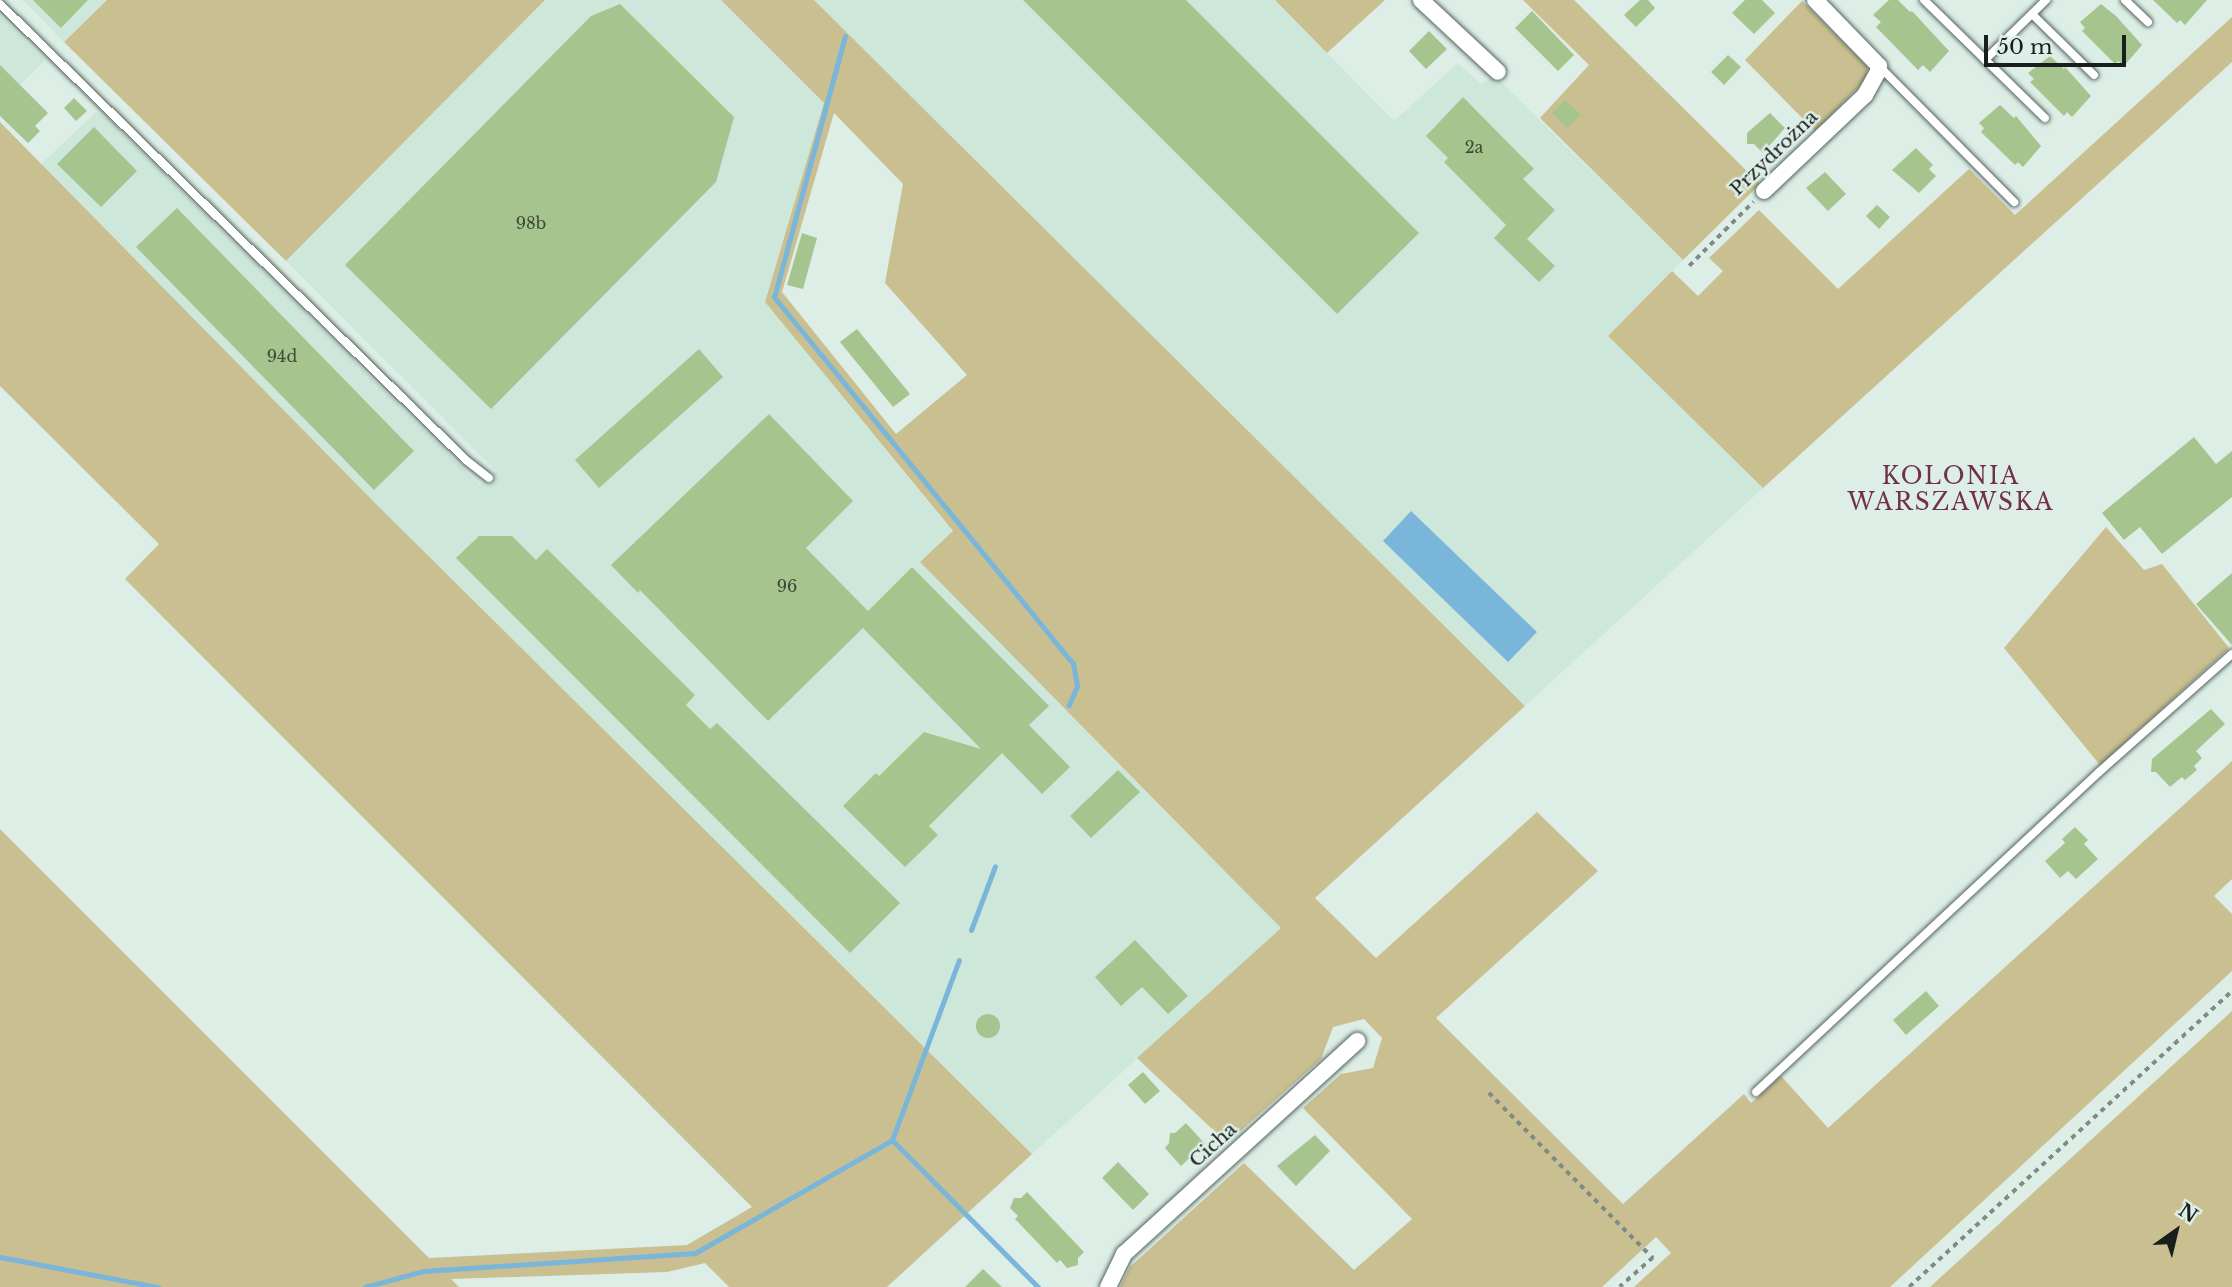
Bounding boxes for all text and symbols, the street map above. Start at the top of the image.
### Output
scale bar [1987,21,2129,65]
text: 50 m [1997,34,2052,60]
street label: Przydrożna [1726,106,1822,200]
house number: 2a [1465,137,1483,157]
house number: 98b [516,213,546,233]
house number: 94d [267,346,297,366]
district label: KOLONIA WARSZAWSKA [1849,462,2053,516]
house number: 96 [777,576,797,596]
street label: Cicha [1185,1118,1241,1172]
north arrow [2141,1196,2211,1266]
text: N [2174,1199,2202,1228]

